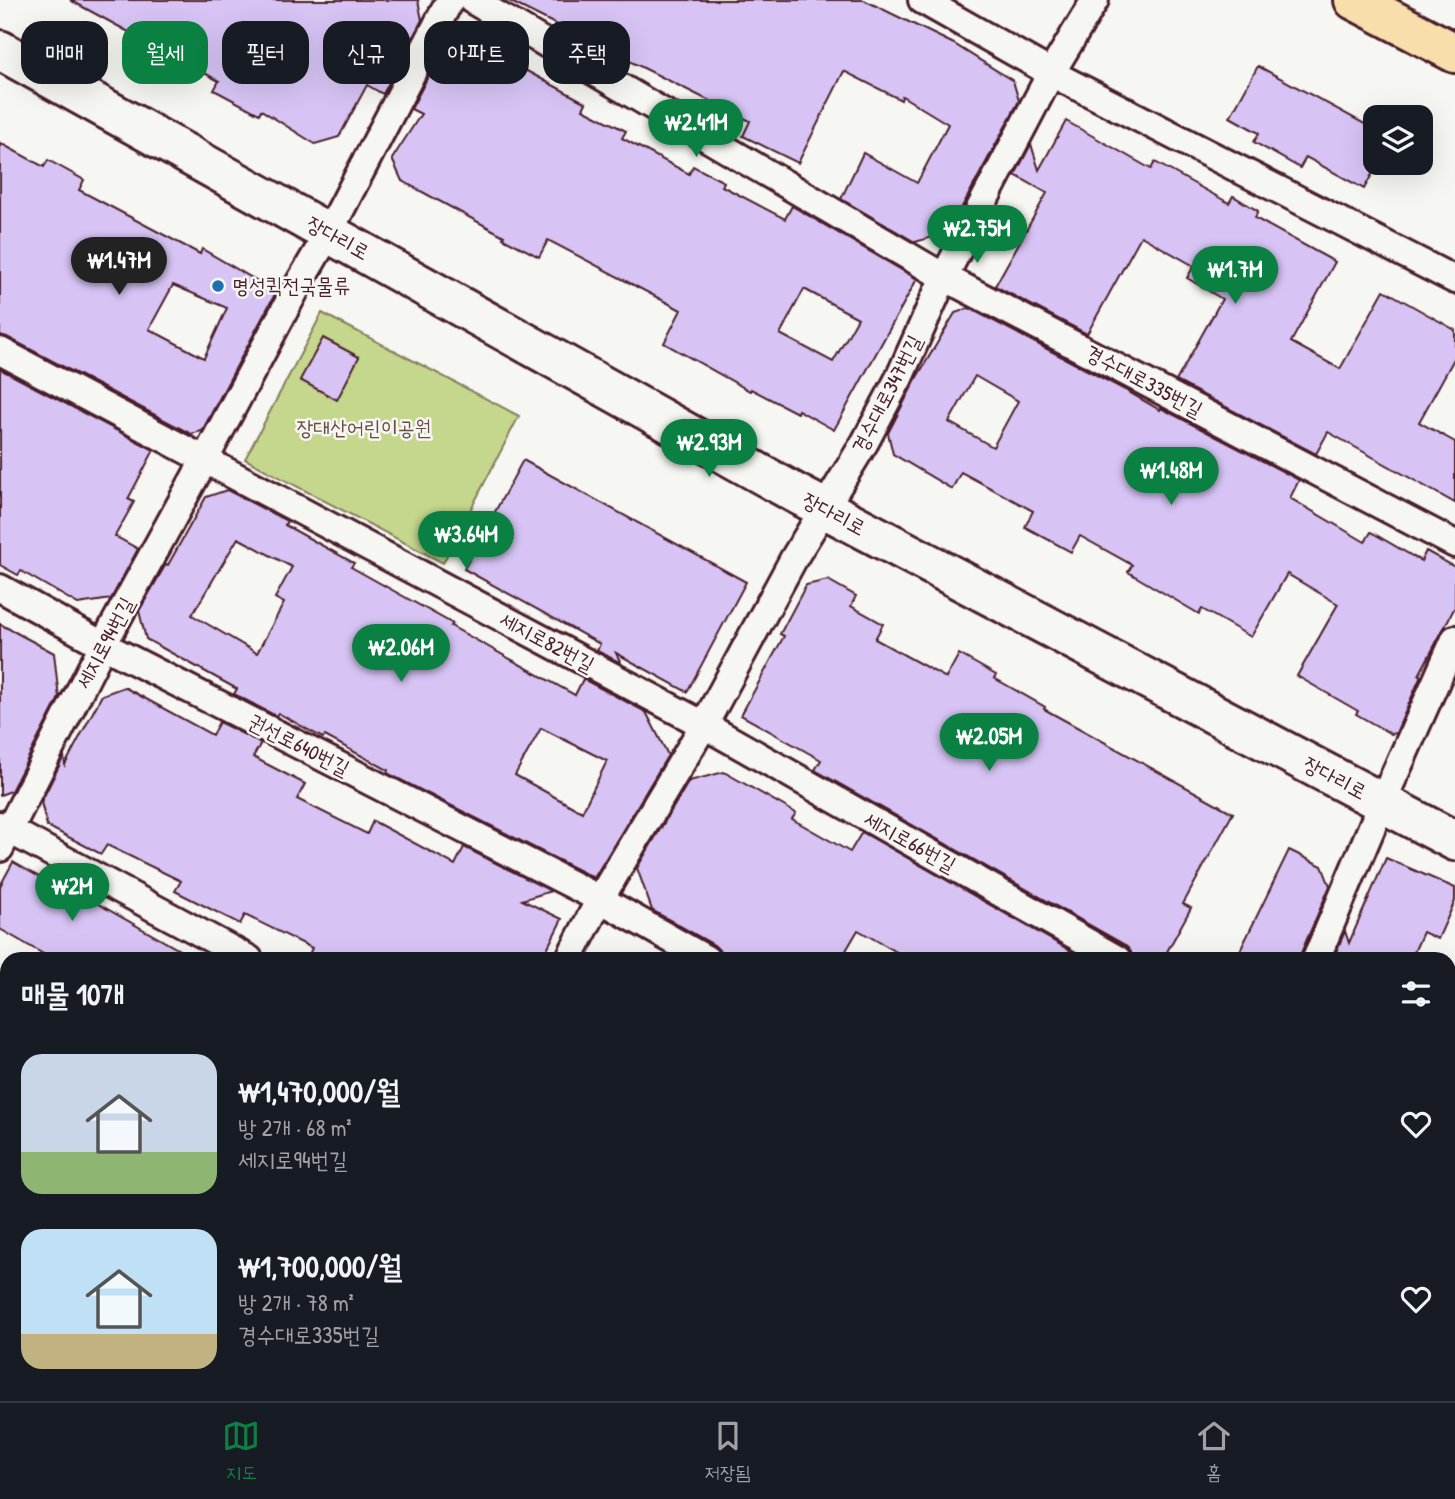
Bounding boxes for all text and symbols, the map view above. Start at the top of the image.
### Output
chip: 매매 [21,21,108,84]
chip: 월세 [122,21,208,84]
chip: 필터 [222,21,309,84]
chip: 신규 [323,21,410,84]
chip: 아파트 [424,21,529,84]
chip: 주택 [543,21,630,84]
pin: ₩2.41M [639,100,753,159]
map controls [1363,105,1433,175]
button: layers [1363,105,1433,175]
text: ₩2.41M [664,106,728,137]
pin: ₩2.75M [920,205,1034,265]
street label: 장다리로 [302,208,375,267]
text: ₩2.75M [943,212,1011,243]
pin: ₩1.47M [62,238,176,297]
text: ₩1.47M [87,244,151,275]
pin: ₩1.7M [1186,246,1284,306]
text: ₩1.7M [1207,253,1263,284]
place label: 명성퀵전국물류 [232,271,350,300]
marker: 명성퀵전국물류 [210,278,226,294]
street label: 경수대로347번길 [844,330,929,458]
street label: 경수대로335번길 [1080,337,1208,424]
park label: 장대산어린이공원 [296,413,432,442]
pin: ₩2.93M [652,420,766,479]
text: ₩2.93M [676,426,742,457]
pin: ₩1.48M [1114,448,1228,507]
text: ₩1.48M [1140,454,1202,485]
street label: 장다리로 [798,485,871,542]
pin: ₩3.64M [409,512,523,571]
text: ₩3.64M [434,518,498,549]
street label: 세지로94번길 [68,592,141,694]
street label: 세지로82번길 [495,604,600,679]
pin: ₩2.06M [344,624,458,684]
text: ₩2.06M [368,631,434,662]
street label: 권선로640번길 [244,707,355,783]
pin: ₩2.05M [932,714,1046,773]
text: ₩2.05M [956,720,1022,751]
street label: 장다리로 [1299,749,1372,806]
street label: 세지로66번길 [859,804,962,879]
pin: ₩2M [38,864,106,923]
text: ₩2M [51,870,93,901]
text: 매물 10개 [21,974,125,1014]
icon: filters [1397,975,1435,1013]
text: ₩1,470,000/월 [238,1071,400,1111]
icon: home [77,1082,161,1166]
icon: heart [1397,1105,1435,1143]
text: 방 2개 · 68 m² [238,1112,352,1143]
text: 세지로94번길 [238,1144,348,1175]
text: ₩1,700,000/월 [238,1246,402,1286]
icon: home [77,1257,161,1341]
icon: heart [1397,1280,1435,1318]
text: 방 2개 · 78 m² [238,1287,354,1318]
text: 경수대로335번길 [238,1319,379,1350]
tab: 지도 [222,1417,260,1486]
tab: 저장됨 [705,1417,750,1486]
tab: 홈 [1195,1417,1233,1486]

